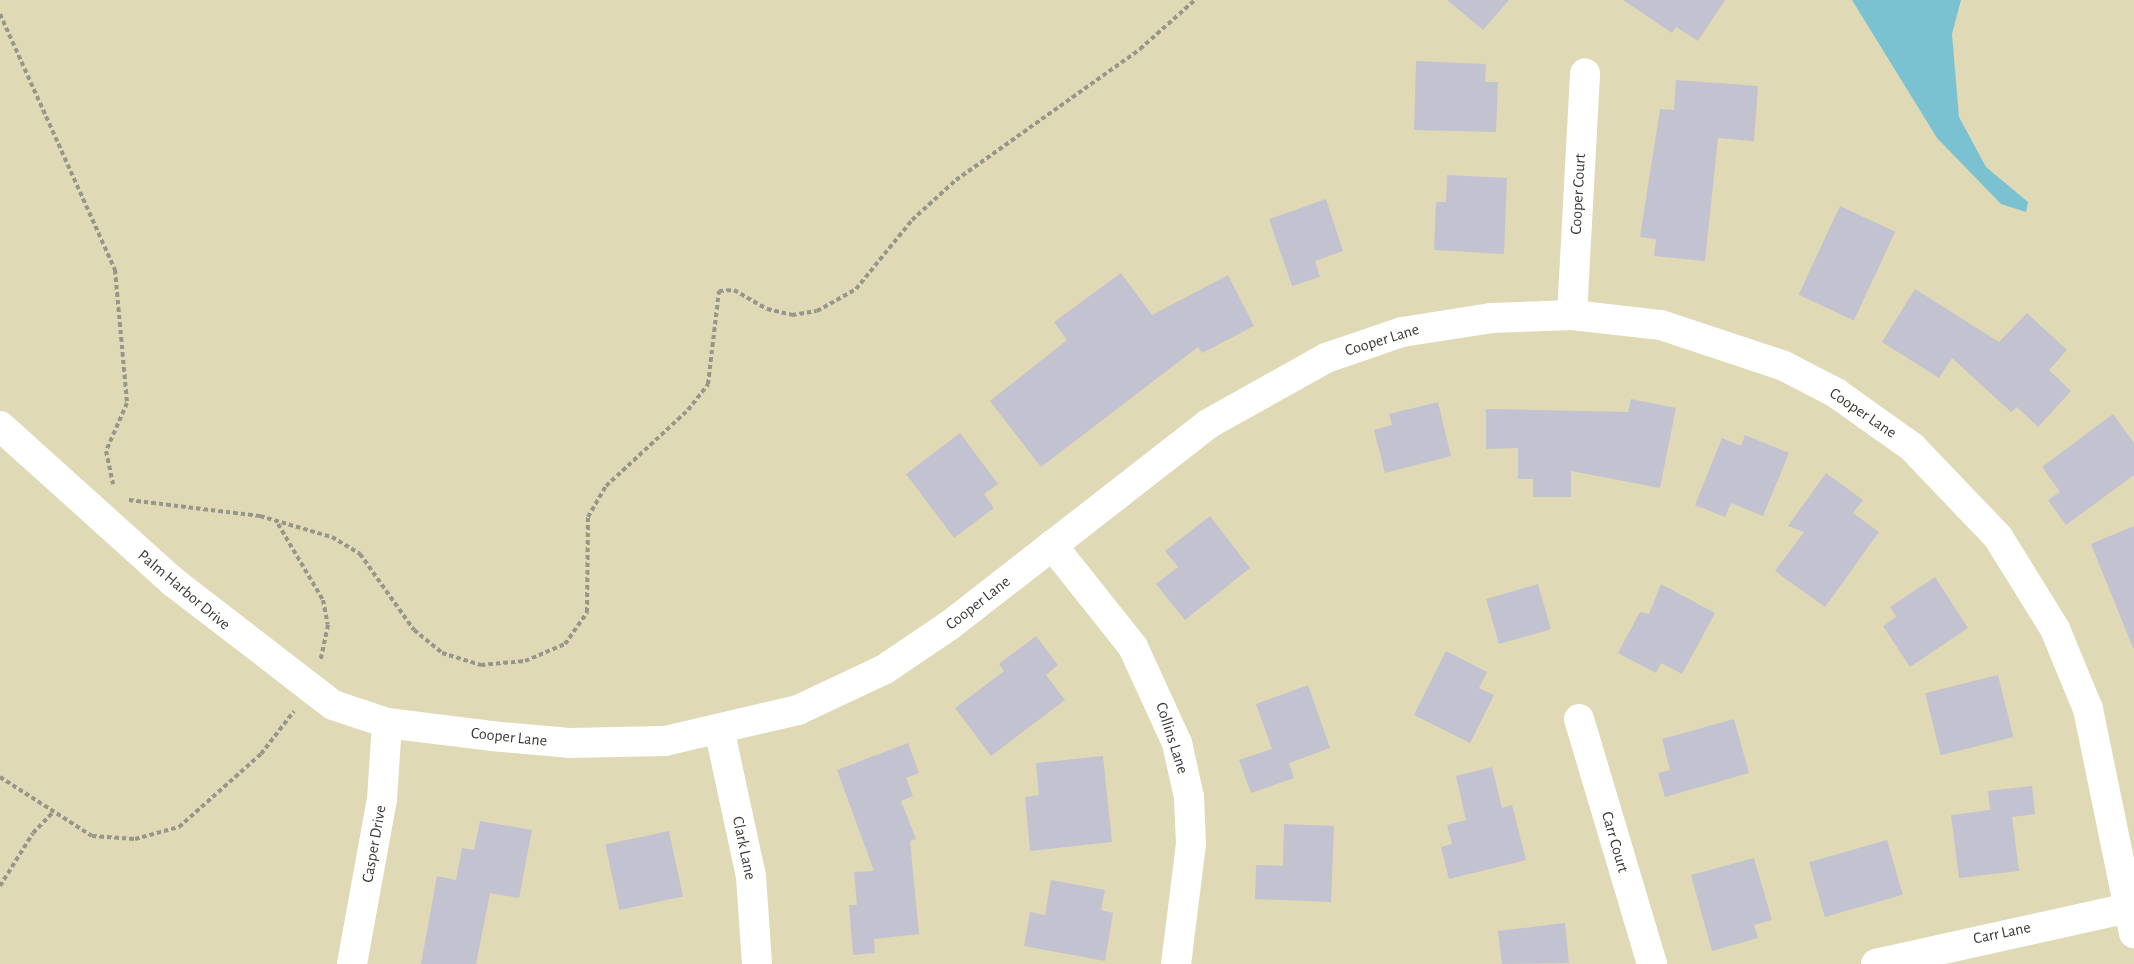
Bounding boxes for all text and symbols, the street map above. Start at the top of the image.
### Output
street label: Cooper Court [1566,153,1590,235]
street label: Cooper Lane [1343,320,1421,360]
street label: Cooper Lane [1826,384,1900,442]
street label: Palm Harbor Drive [134,546,234,634]
street label: Cooper Lane [942,572,1014,634]
street label: Collins Lane [1151,700,1193,776]
street label: Cooper Lane [470,723,548,751]
street label: Casper Drive [358,804,390,884]
street label: Carr Court [1597,809,1633,875]
street label: Clark Lane [728,815,760,881]
street label: Carr Lane [1972,918,2032,948]

